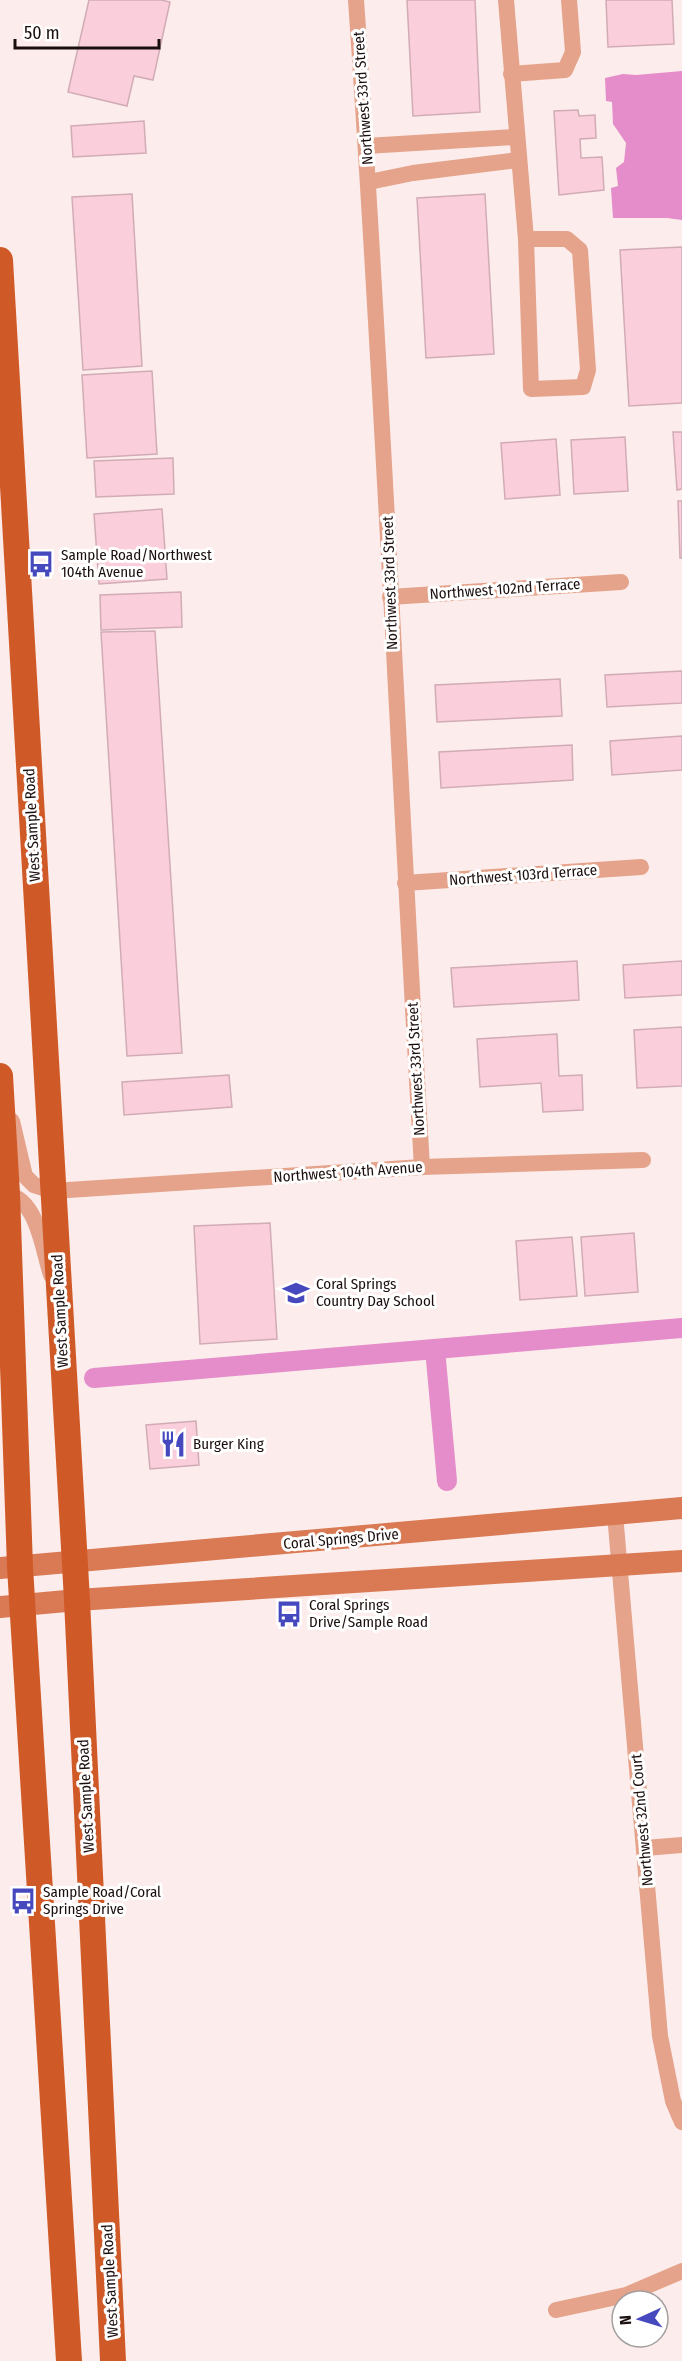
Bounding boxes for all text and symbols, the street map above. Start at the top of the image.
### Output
scale bar [15,12,159,50]
text: 50 m [24,22,60,44]
street label: Northwest 33rd Street [349,30,377,165]
street label: Northwest 33rd Street [379,516,401,650]
place label: Sample Road/Northwest 104th Avenue [61,546,212,581]
bus stop icon: Sample Road/Northwest 104th Avenue [26,549,56,579]
street label: Northwest 102nd Terrace [429,575,581,603]
street label: West Sample Road [20,768,44,882]
street label: Northwest 103rd Terrace [448,861,598,889]
street label: Northwest 33rd Street [404,1002,428,1136]
street label: Northwest 104th Avenue [273,1158,423,1186]
street label: West Sample Road [48,1254,72,1368]
place label: Coral Springs Country Day School [316,1275,435,1310]
school or university icon: Coral Springs Country Day School [281,1278,311,1308]
restaurant icon: Burger King [158,1429,188,1459]
place label: Burger King [193,1435,264,1453]
street label: Coral Springs Drive [283,1525,399,1553]
place label: Coral Springs Drive/Sample Road [309,1596,428,1631]
bus stop icon: Coral Springs Drive/Sample Road [274,1599,304,1629]
street label: West Sample Road [74,1739,98,1853]
street label: Northwest 32nd Court [627,1753,657,1887]
place label: Sample Road/Coral Springs Drive [43,1883,161,1918]
bus stop icon: Sample Road/Coral Springs Drive [8,1886,38,1916]
street label: West Sample Road [98,2224,122,2338]
north arrow [610,2289,670,2349]
text: N [616,2315,635,2325]

